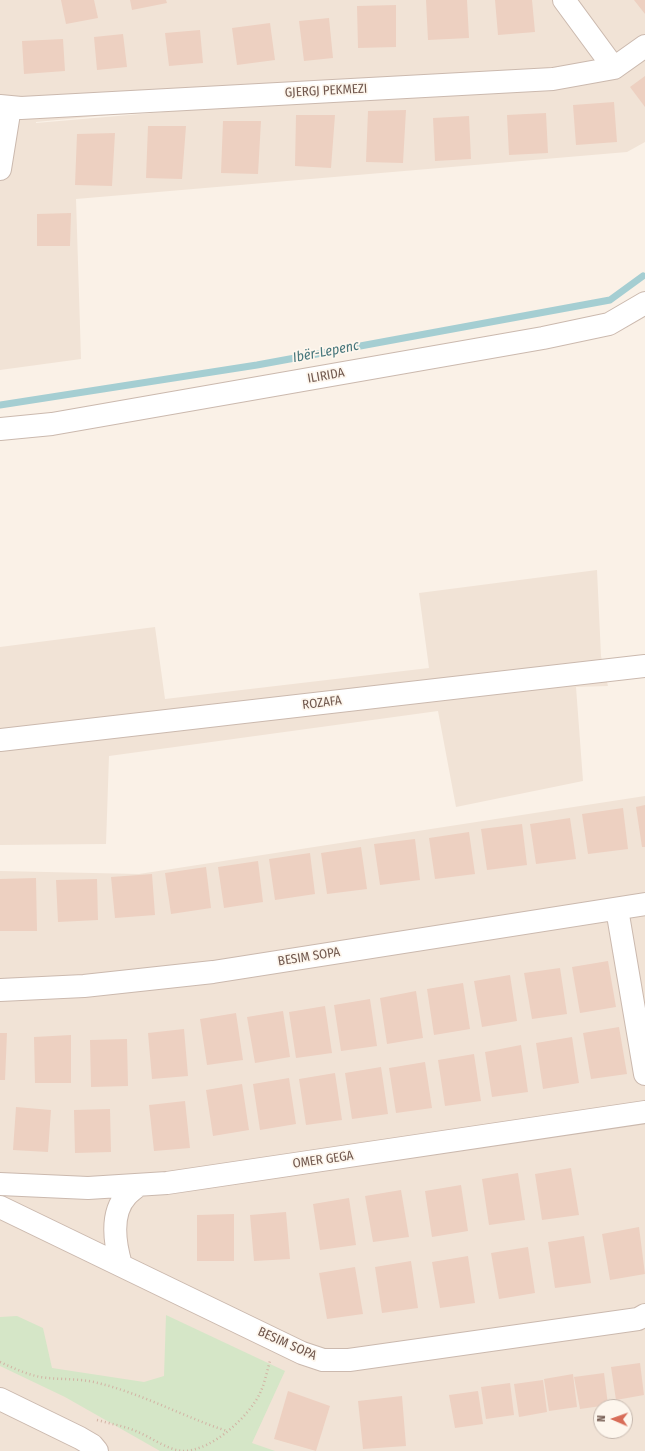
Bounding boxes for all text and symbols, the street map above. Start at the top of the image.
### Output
street label: GJERGJ PEKMEZI [284,81,368,101]
water label: Ibër-Lepenc [292,337,360,367]
street label: ILIRIDA [306,365,346,387]
street label: ROZAFA [301,693,343,713]
street label: BESIM SOPA [277,944,341,970]
street label: OMER GEGA [292,1148,354,1172]
street label: BESIM SOPA [255,1324,319,1364]
north arrow [593,1399,633,1439]
text: N [595,1415,608,1422]

